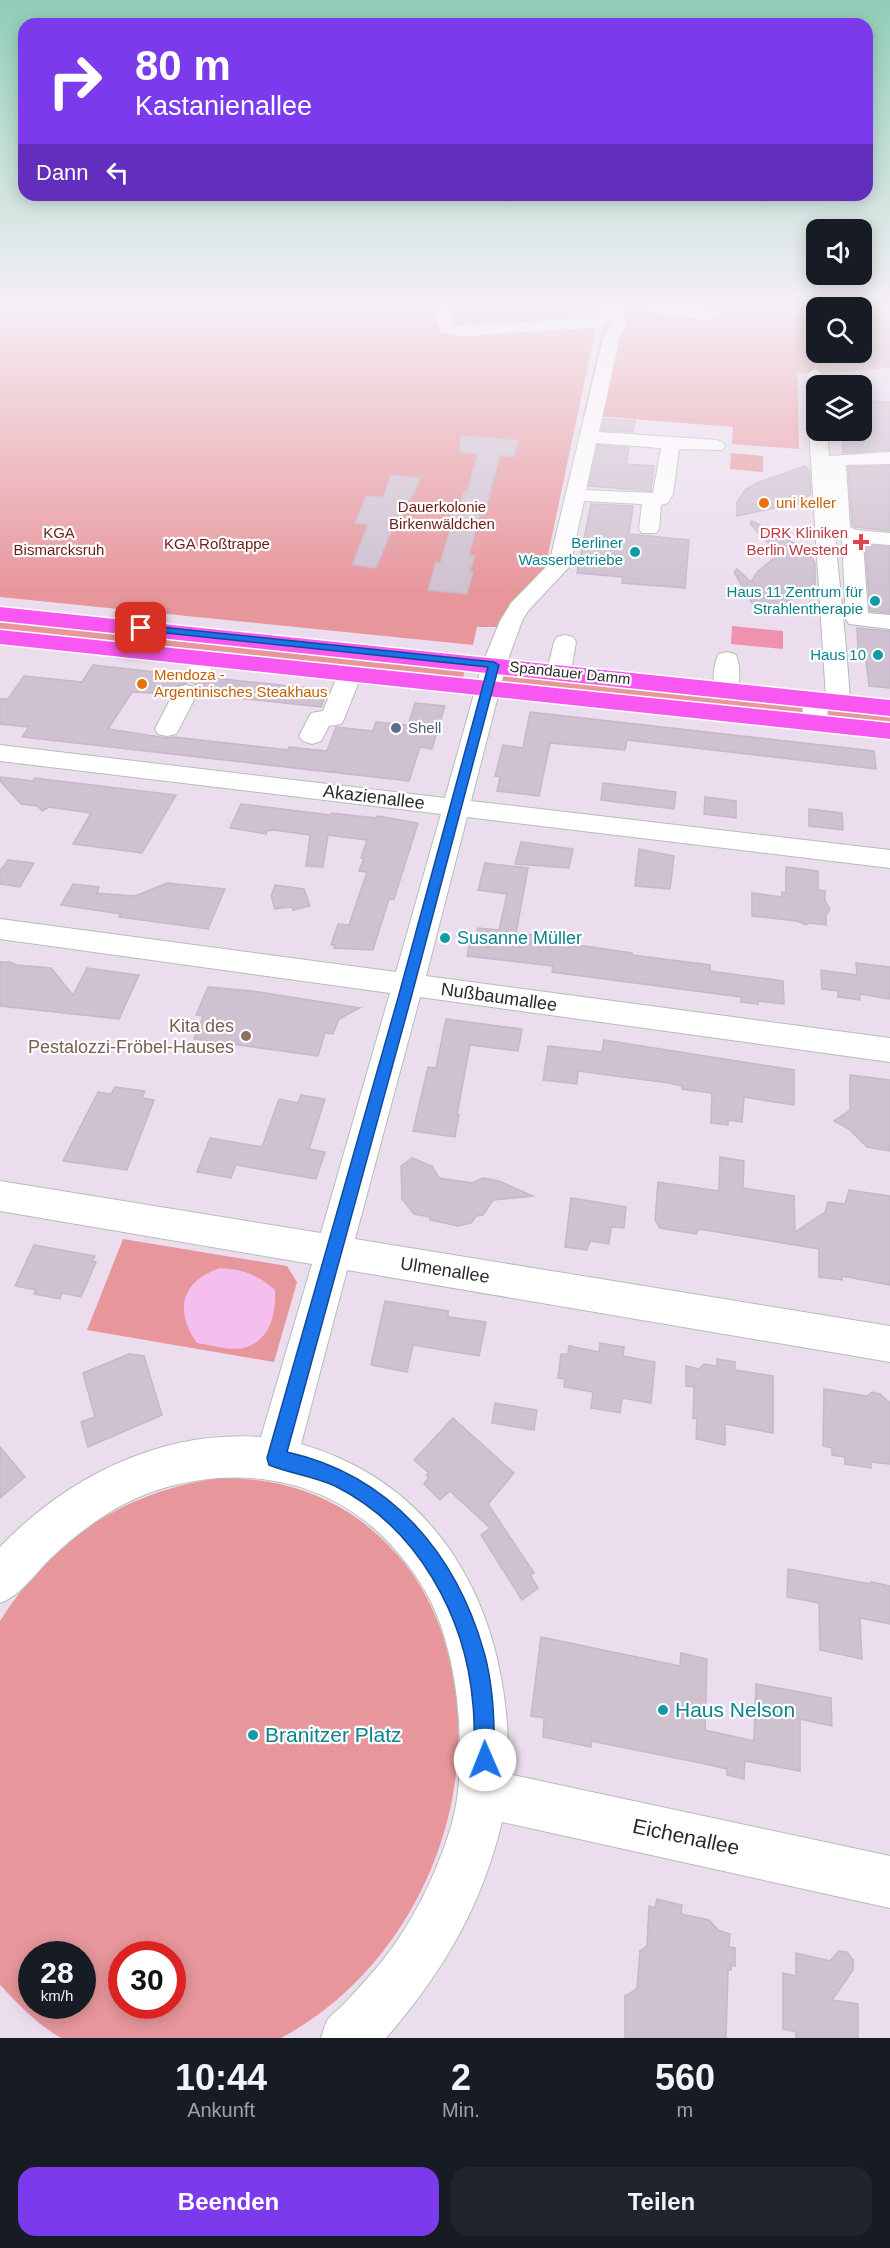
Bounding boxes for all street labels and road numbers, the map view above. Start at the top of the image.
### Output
street label: Spandauer Damm [509,658,631,687]
street label: Akazienallee [322,781,426,813]
street label: Nußbaumallee [440,979,558,1015]
street label: Ulmenallee [399,1253,491,1287]
street label: Eichenallee [631,1814,742,1859]

